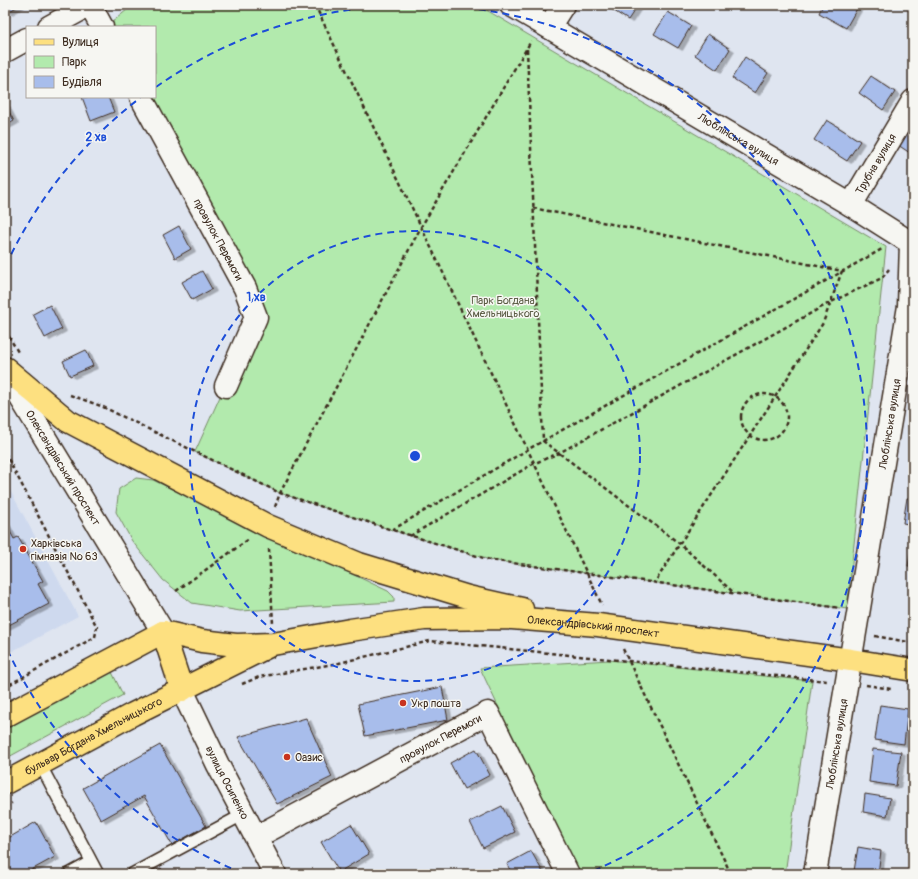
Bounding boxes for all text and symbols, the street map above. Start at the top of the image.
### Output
legend [26,26,156,98]
text: Вулиця [62,35,99,50]
text: Парк [62,55,87,70]
text: Будівля [62,75,102,90]
street label: Люблінська вулиця [695,110,781,168]
text: 2 хв [85,130,107,145]
street label: Трубна вулиця [853,131,899,196]
street label: провулок Перемоги [191,196,246,283]
text: 1 хв [246,290,266,305]
park label: Парк Богдана Хмельницького [466,294,540,320]
street label: Люблінська вулиця [876,378,904,471]
street label: Олександрівський проспект [23,408,103,528]
centre of rings [408,449,422,463]
place label: Харківська гімназія № 63 [31,537,98,563]
marker: Харківська гімназія № 63 [18,544,28,554]
street label: Олександрівський проспект [527,613,661,640]
street label: бульвар Богдана Хмельницького [22,694,164,778]
place label: Укр пошта [411,697,461,710]
marker: Укр пошта [398,698,408,708]
street label: Люблінська вулиця [823,698,851,791]
street label: провулок Перемоги [397,711,484,766]
street label: вулиця Осипенко [203,744,252,822]
place label: Оазис [295,751,323,764]
marker: Оазис [282,752,292,762]

